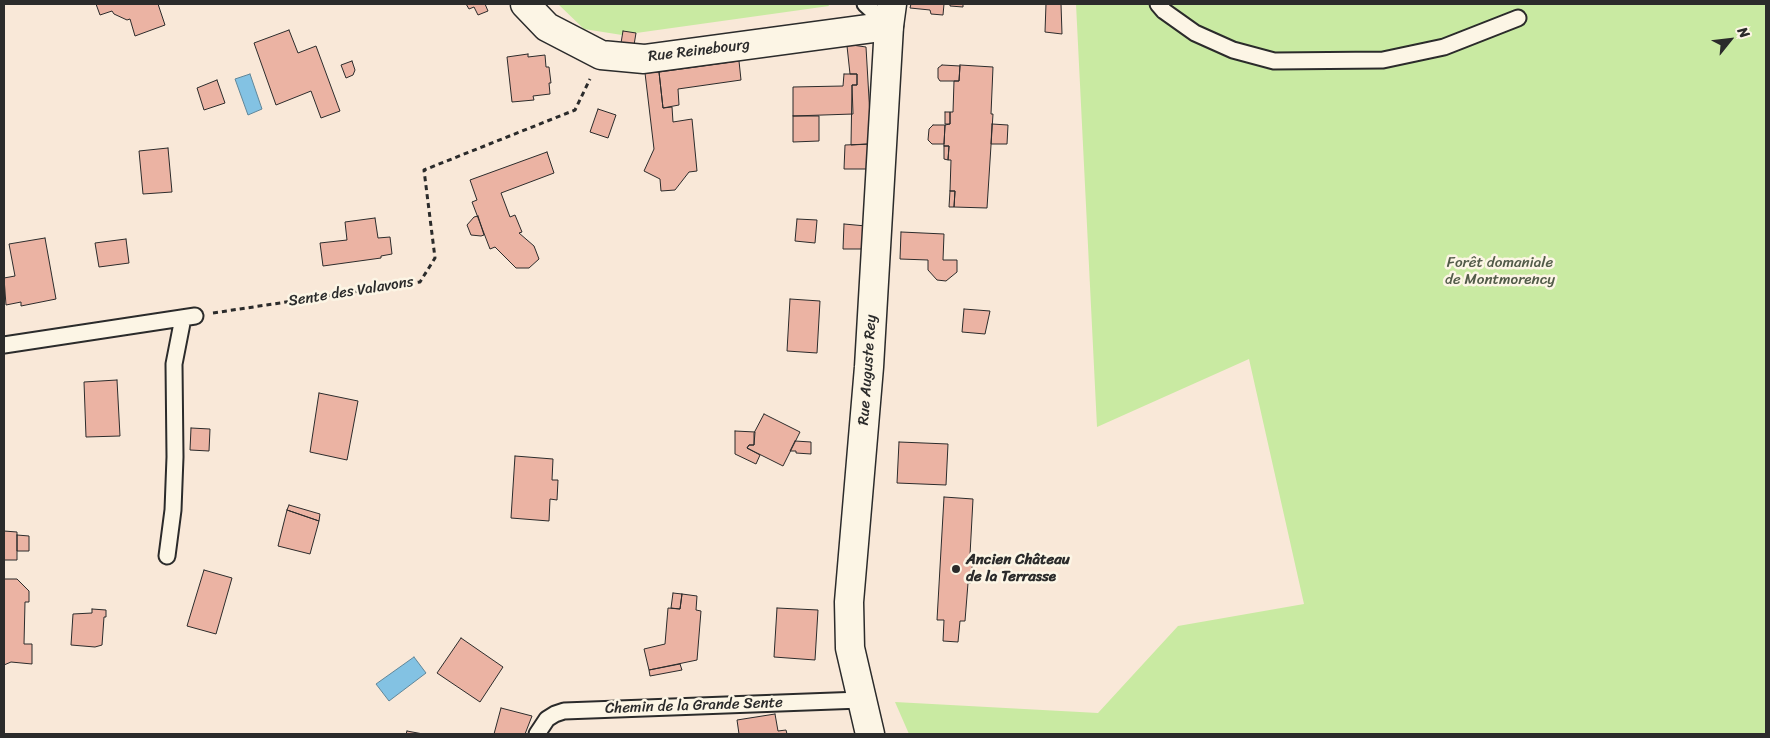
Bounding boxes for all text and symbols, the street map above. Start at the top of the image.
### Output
north arrow [1705,15,1755,65]
text: N [1730,22,1757,43]
street label: Rue Reinebourg [647,36,751,66]
park label: Forêt domaniale de Montmorency [1445,254,1555,289]
street label: Sente des Valavons [287,273,415,311]
street label: Rue Auguste Rey [855,314,881,426]
place label: Ancien Château de la Terrasse [966,551,1070,586]
marker: Ancien Château de la Terrasse [950,563,962,575]
street label: Chemin de la Grande Sente [605,694,783,718]

